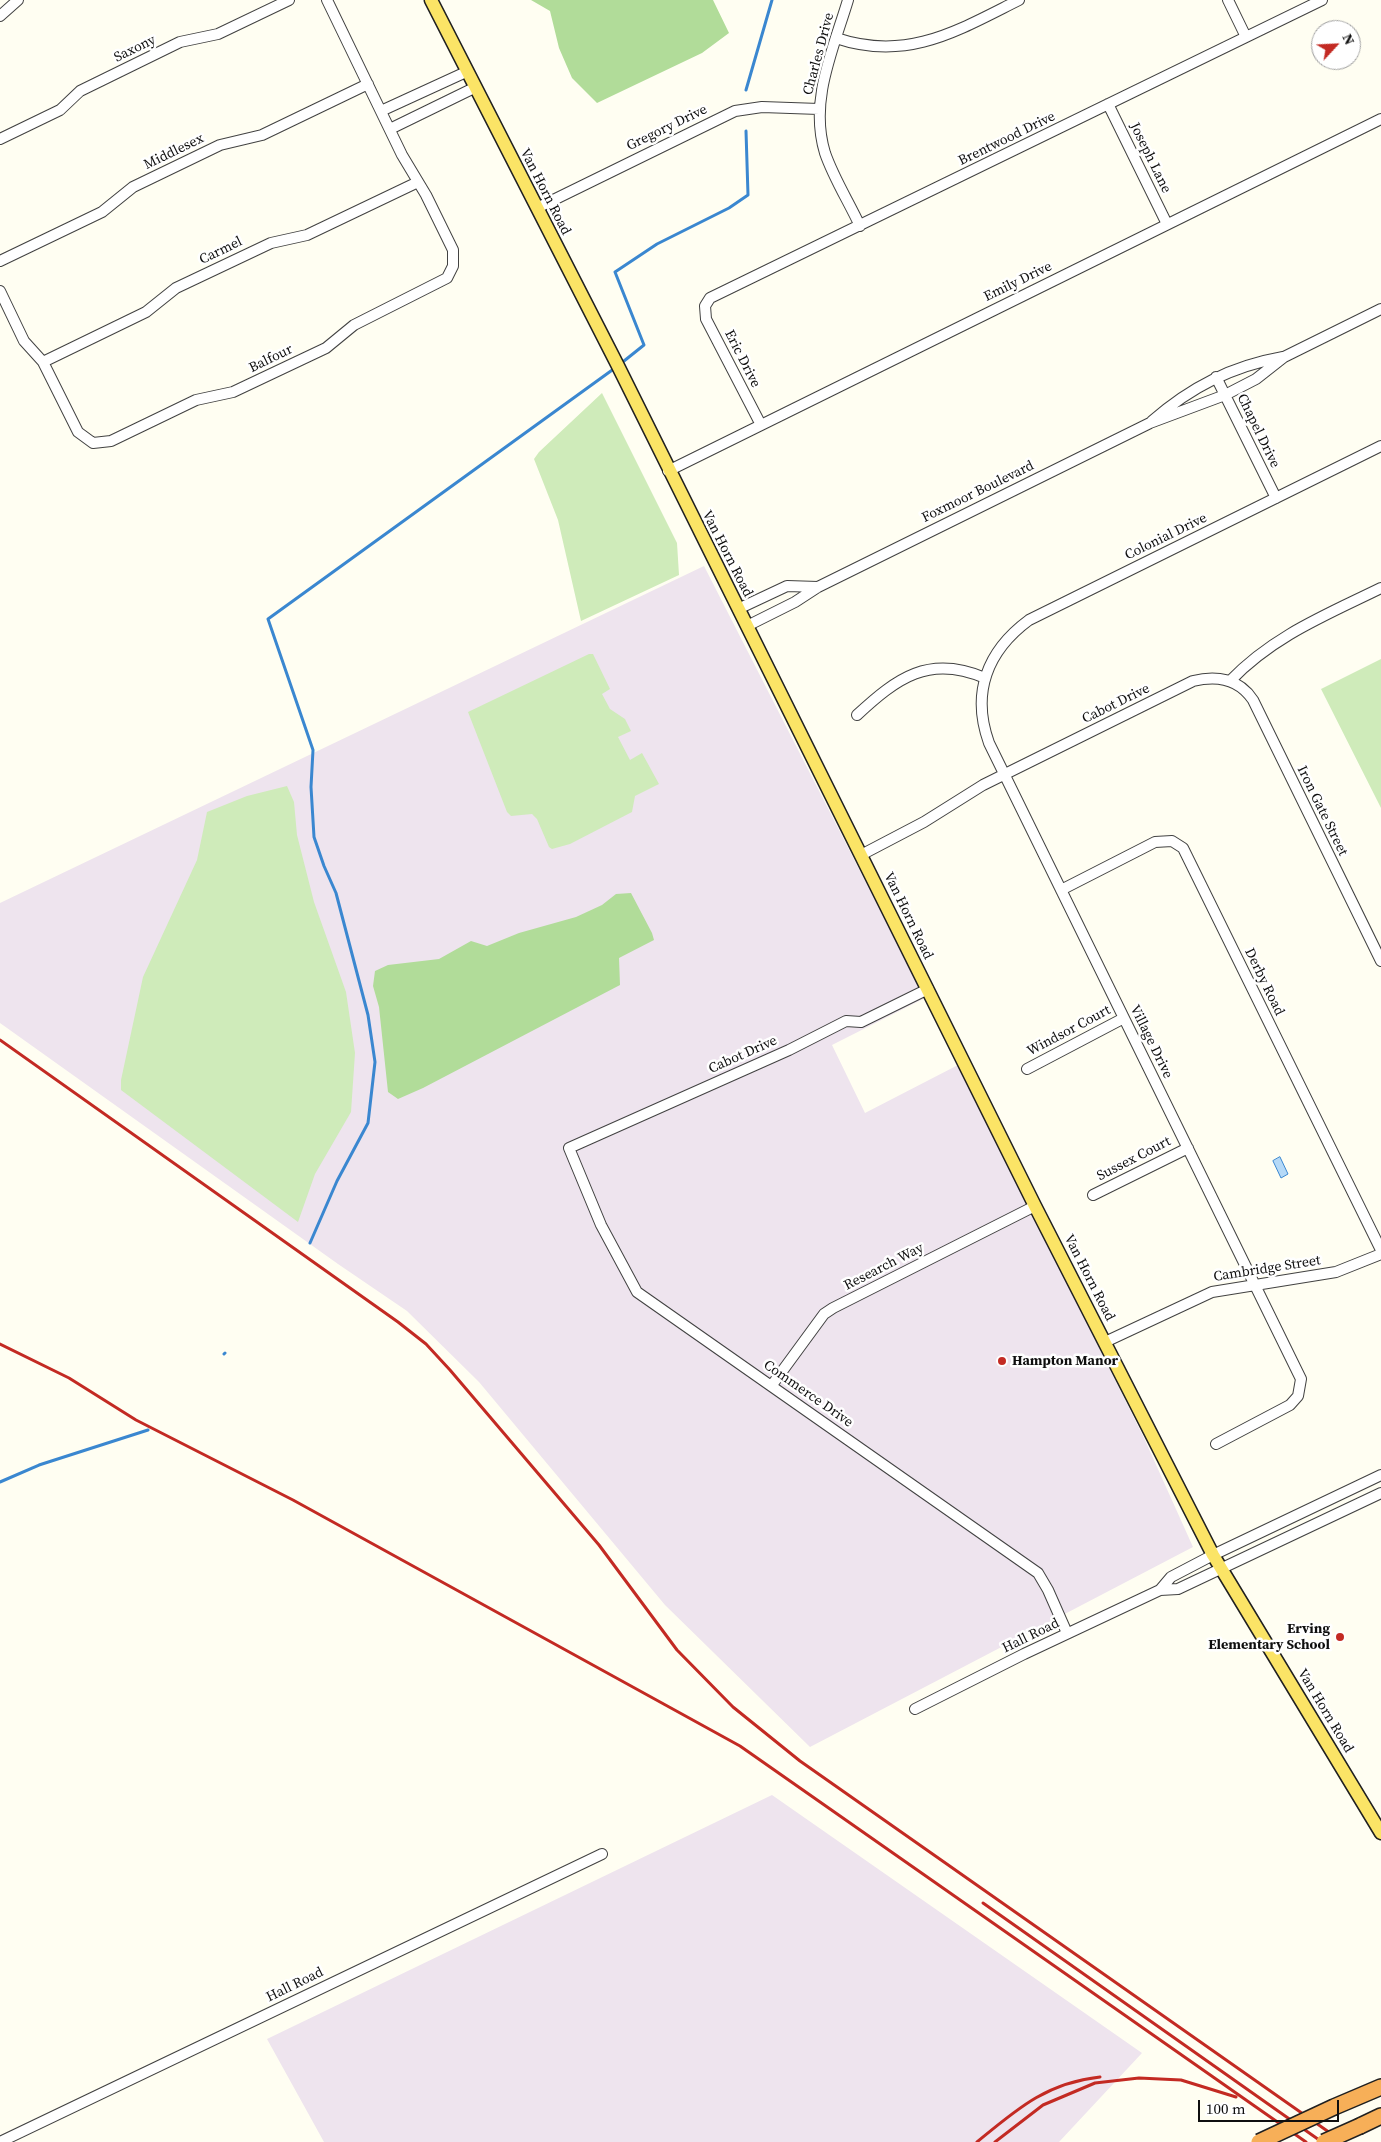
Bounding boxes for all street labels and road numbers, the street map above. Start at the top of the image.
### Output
street label: Charles Drive [800,11,838,97]
street label: Saxony [111,32,159,66]
street label: Gregory Drive [624,101,710,155]
street label: Brentwood Drive [956,108,1058,170]
street label: Joseph Lane [1126,120,1174,196]
street label: Middlesex [141,130,207,174]
street label: Van Horn Road [516,146,574,238]
street label: Carmel [197,233,245,269]
street label: Emily Drive [981,258,1055,306]
street label: Eric Drive [720,327,764,391]
street label: Balfour [246,341,296,377]
street label: Chapel Drive [1233,391,1283,471]
street label: Foxmoor Boulevard [919,458,1037,526]
street label: Van Horn Road [698,508,756,600]
street label: Colonial Drive [1122,510,1210,564]
street label: Cabot Drive [1079,680,1153,728]
street label: Iron Gate Street [1293,763,1351,859]
street label: Van Horn Road [880,870,936,962]
street label: Derby Road [1240,946,1288,1018]
street label: Windsor Court [1024,1002,1114,1060]
street label: Village Drive [1126,1003,1176,1081]
street label: Cabot Drive [706,1032,780,1078]
street label: Sussex Court [1094,1133,1174,1185]
street label: Van Horn Road [1060,1232,1118,1324]
street label: Research Way [841,1240,927,1294]
street label: Cambridge Street [1212,1252,1322,1286]
street label: Commerce Drive [760,1357,856,1431]
street label: Hall Road [1000,1615,1062,1657]
street label: Van Horn Road [1293,1666,1357,1756]
street label: Hall Road [264,1964,326,2006]

